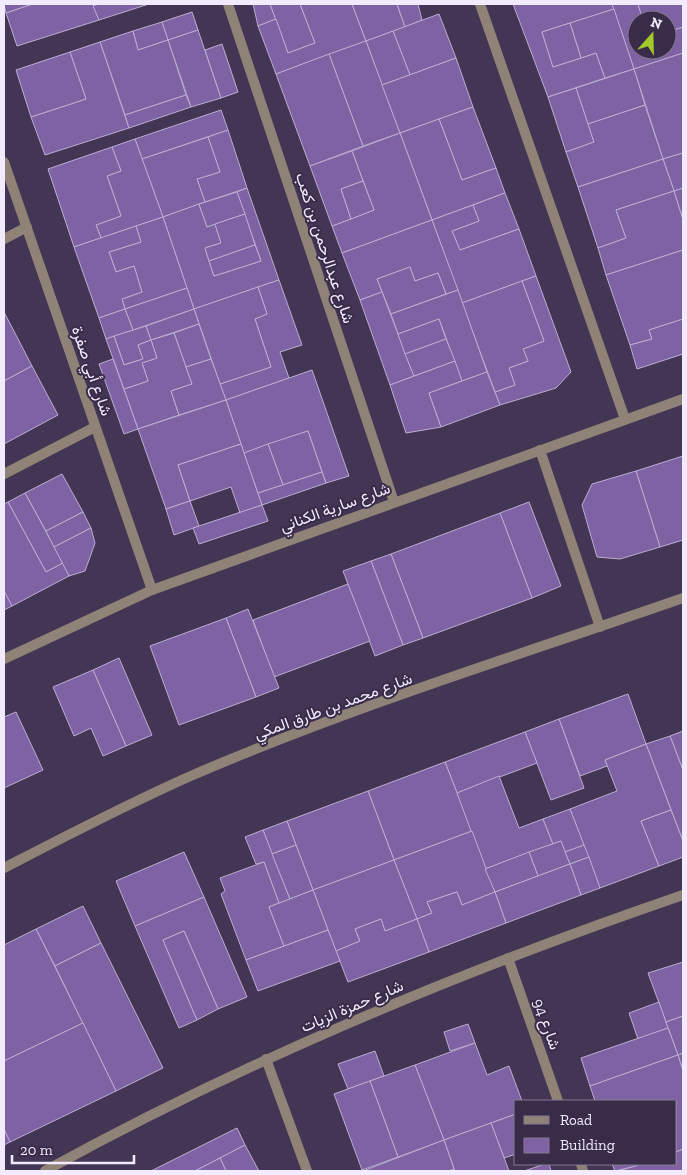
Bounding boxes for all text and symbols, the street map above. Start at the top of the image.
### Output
north arrow [627,10,677,60]
text: N [648,13,665,33]
street label: شارع عبدالرحمن بن كعب [290,170,358,326]
street label: شارع أبي صفرة [64,324,116,420]
street label: شارع سارية الكناني [277,478,394,540]
street label: شارع محمد بن طارق المكي [251,669,416,747]
street label: شارع حمزة الزيات [298,976,407,1038]
street label: شارع 94 [527,996,565,1053]
legend [514,1100,677,1165]
text: Road [560,1111,593,1129]
scale bar [12,1132,135,1164]
text: Building [560,1136,615,1154]
text: 20 m [20,1141,53,1159]

